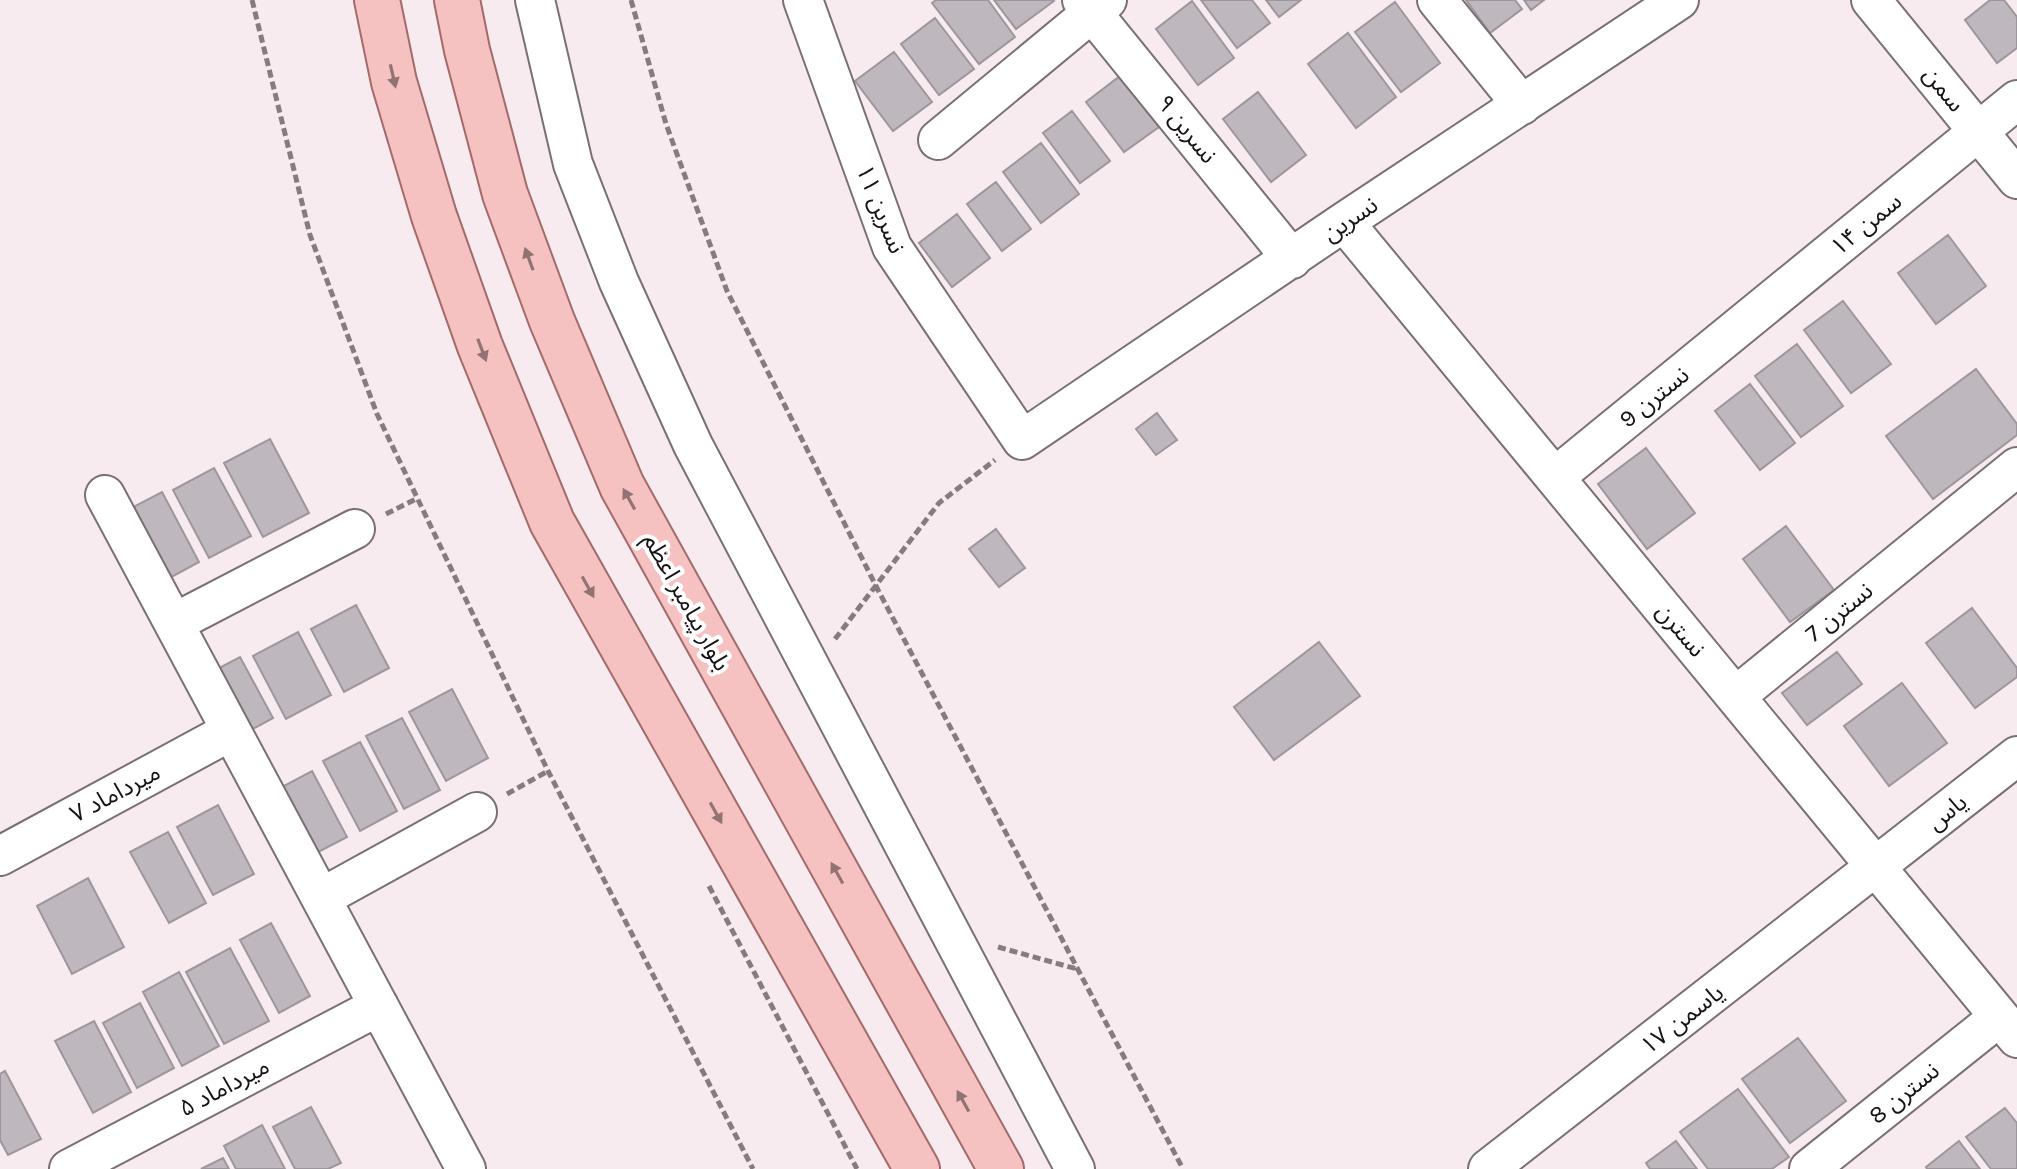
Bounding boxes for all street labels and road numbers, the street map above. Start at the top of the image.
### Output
street label: سمن [1917,61,1971,117]
street label: نسرین ۹ [1151,89,1223,169]
street label: نسرین ۱۱ [851,160,911,258]
street label: سمن ۱۴ [1825,187,1907,261]
street label: نسرین [1317,191,1383,247]
street label: نسترن 9 [1614,361,1694,433]
street label: بلوار پیامبر اعظم [635,528,736,677]
street label: نسترن 7 [1800,576,1878,648]
street label: نسترن [1650,597,1712,663]
street label: میرداماد ۷ [65,758,165,828]
street label: یاس [1921,788,1973,836]
street label: یاسمن ۱۷ [1635,978,1729,1060]
street label: میرداماد ۵ [174,1052,274,1122]
street label: نسترن 8 [1863,1056,1945,1130]

